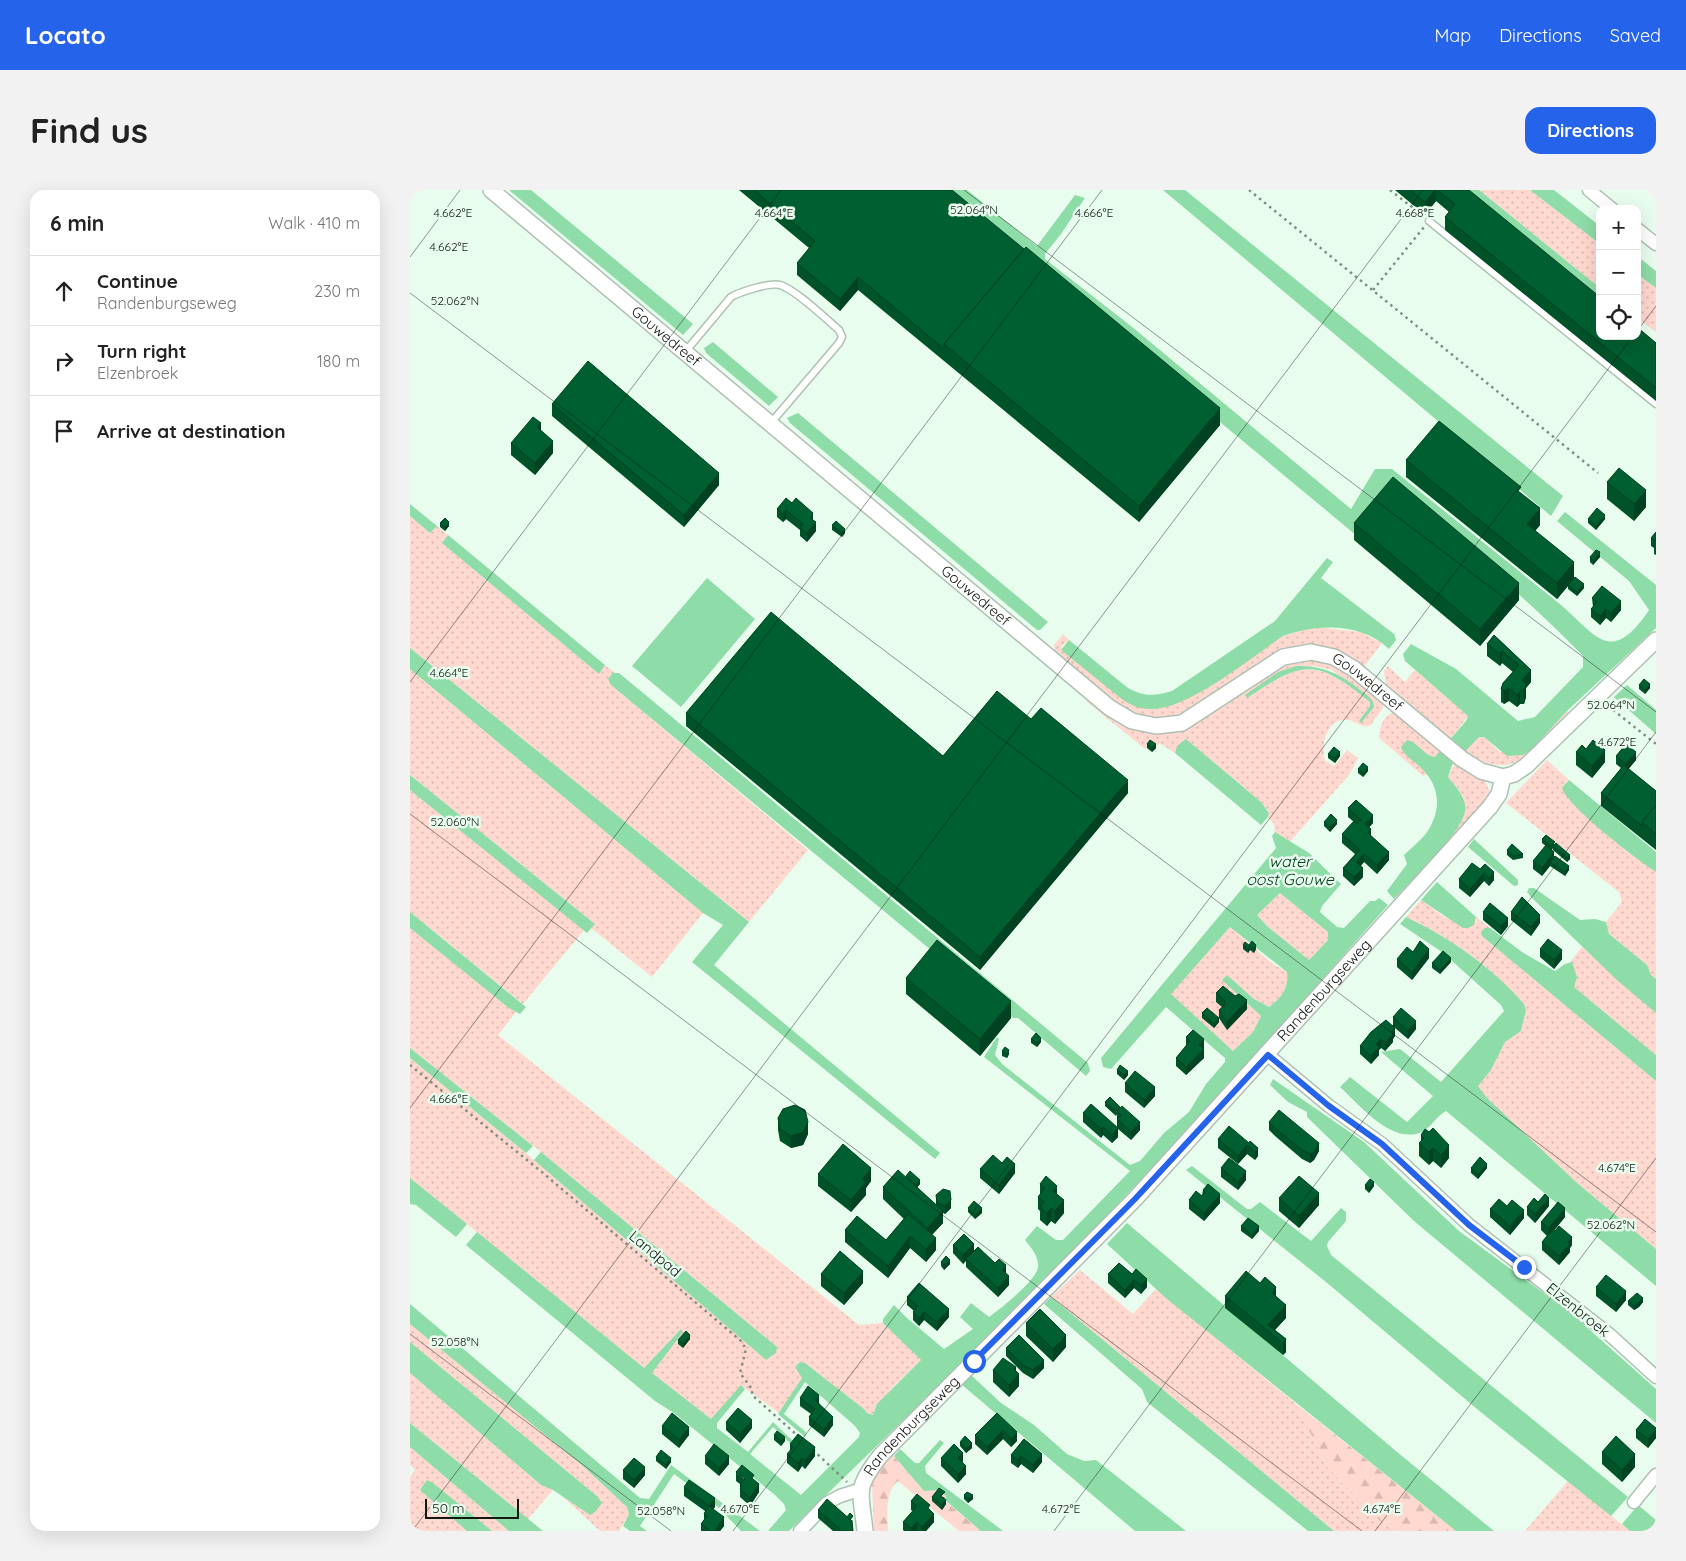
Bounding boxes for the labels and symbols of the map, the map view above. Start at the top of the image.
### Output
text: 52.064°N [950,202,998,217]
text: 4.662°E [434,205,473,220]
text: 4.664°E [755,205,794,220]
text: 4.666°E [1075,205,1114,220]
text: 4.668°E [1396,205,1435,220]
text: 4.662°E [430,239,469,254]
text: 52.062°N [431,293,479,308]
street label: Gouwedreef [628,301,705,371]
street label: Gouwedreef [937,561,1015,630]
street label: Gouwedreef [1329,648,1408,715]
text: 4.664°E [430,665,469,680]
text: 52.064°N [1587,697,1635,712]
text: 4.672°E [1598,734,1636,749]
text: 52.060°N [431,814,479,829]
water label: water oost Gouwe [1246,851,1335,889]
street label: Randenburgseweg [1273,935,1375,1045]
text: 4.666°E [430,1091,469,1106]
text: 4.674°E [1598,1160,1636,1175]
text: 52.062°N [1587,1217,1635,1232]
street label: Landpad [625,1226,685,1281]
route end [1513,1256,1536,1279]
street label: Elzenbroek [1543,1278,1614,1341]
text: 52.058°N [431,1334,479,1349]
route start [963,1350,986,1373]
street label: Randenburgseweg [859,1371,963,1479]
scale bar [425,1496,519,1519]
text: 4.670°E [720,1501,760,1516]
text: 4.672°E [1042,1501,1080,1516]
text: 4.674°E [1363,1501,1401,1516]
text: 52.058°N [637,1503,685,1518]

